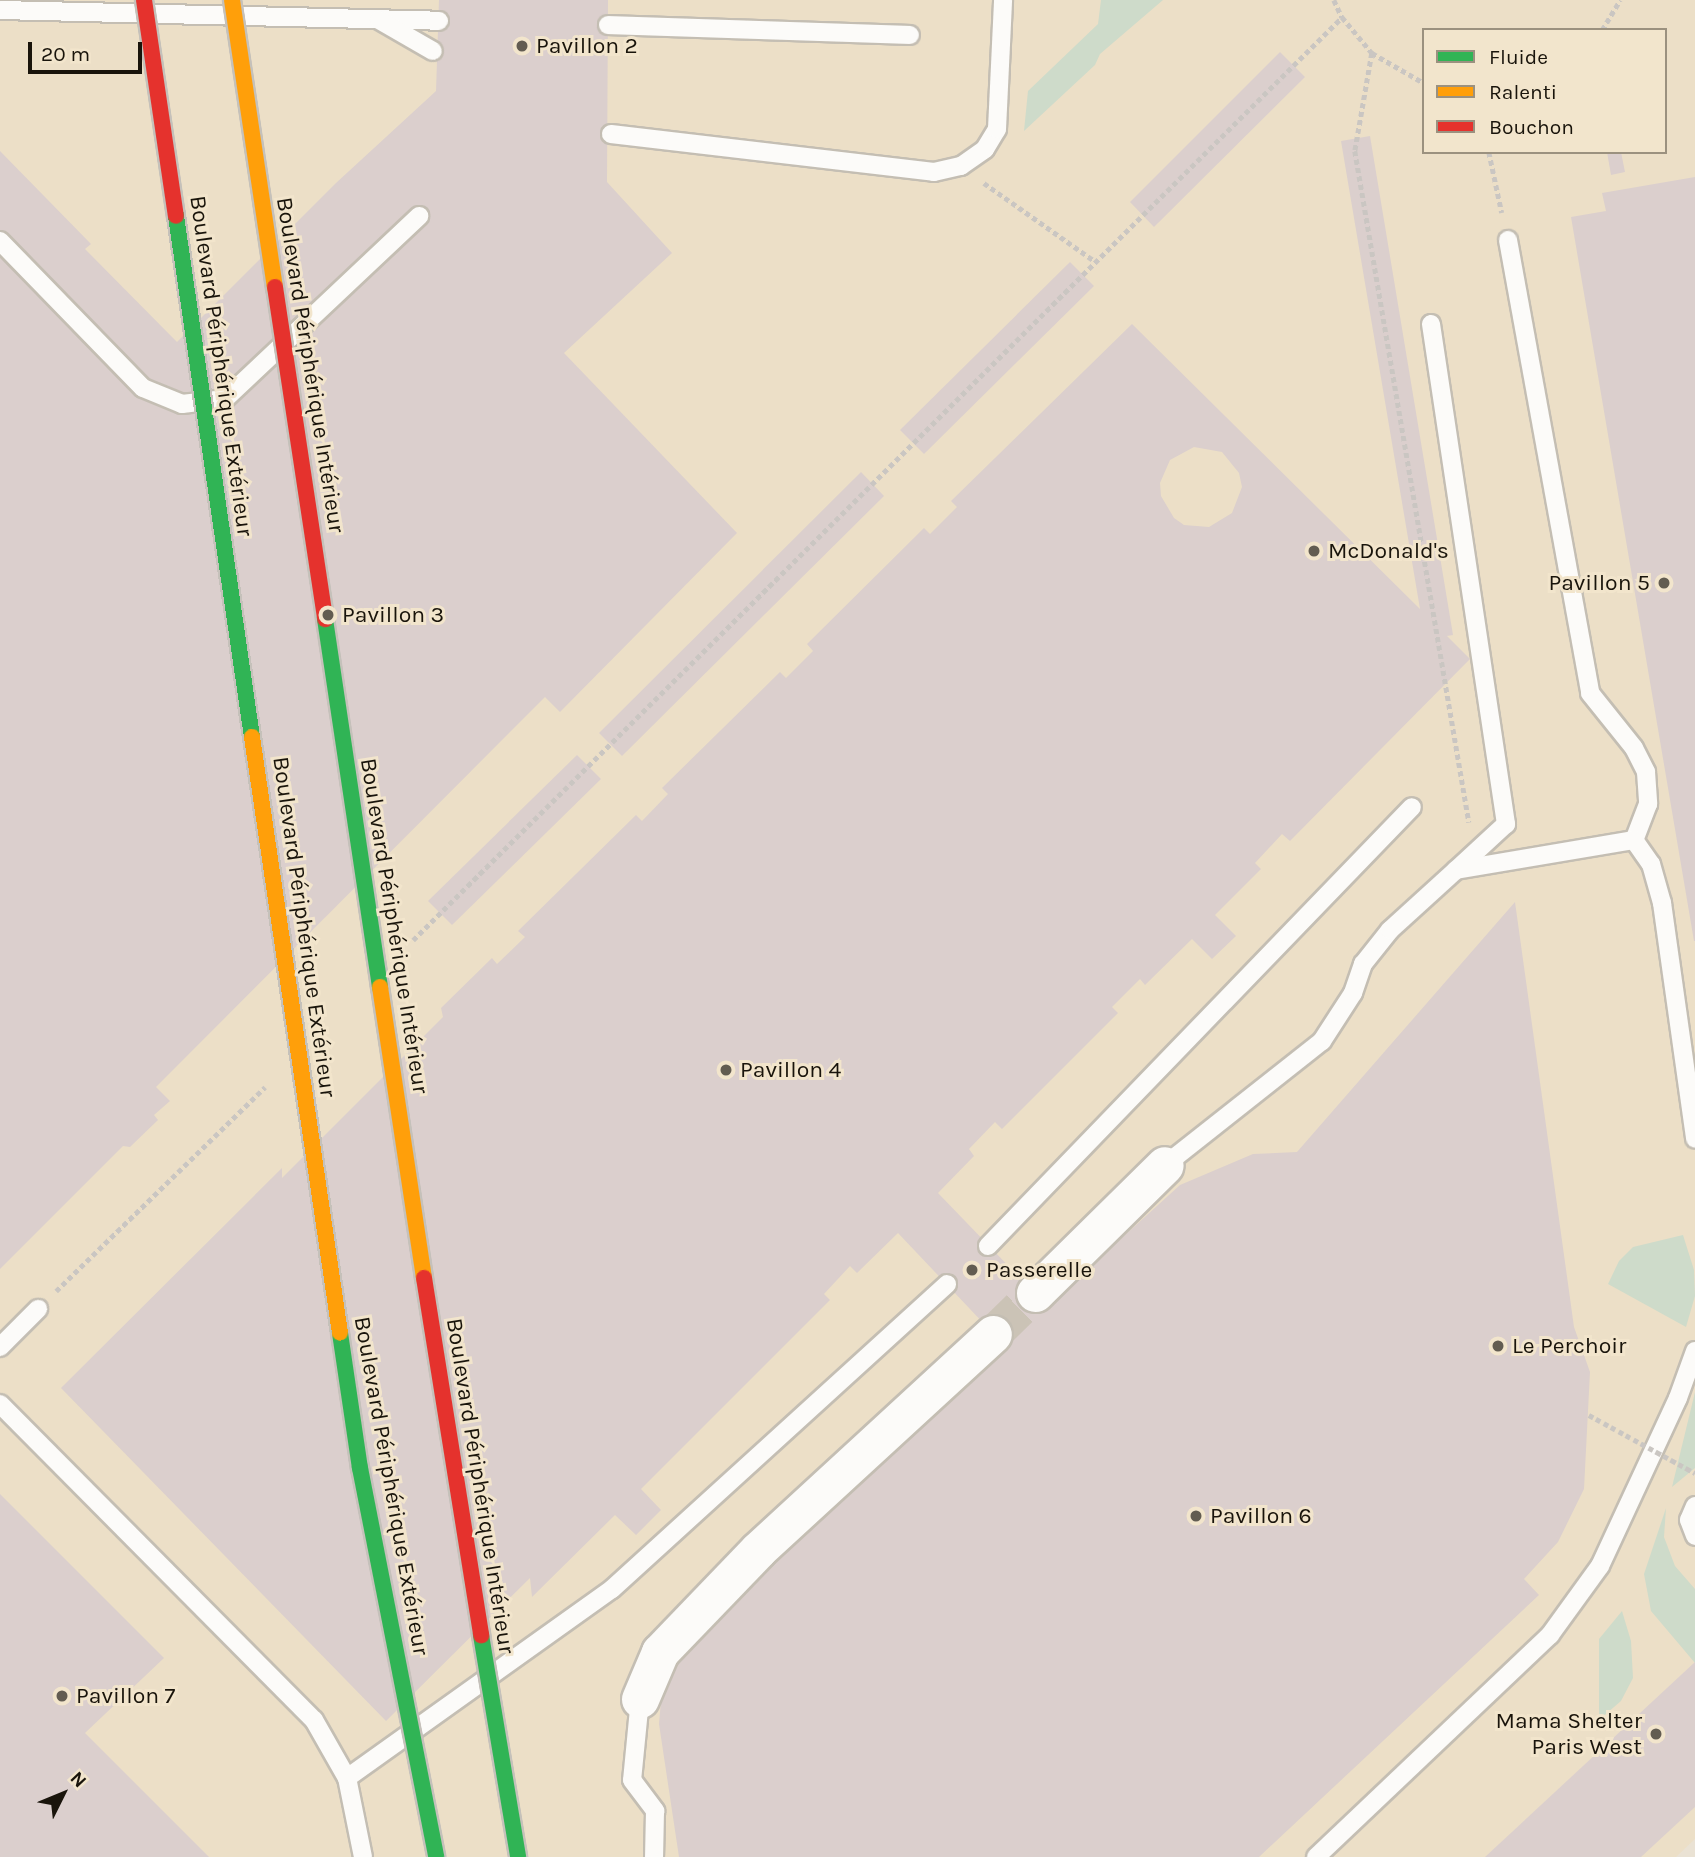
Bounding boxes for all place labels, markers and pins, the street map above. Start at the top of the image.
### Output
place label: Pavillon 2 [536,32,638,60]
marker: Pavillon 2 [514,38,530,54]
place label: McDonald's [1328,537,1449,565]
marker: McDonald's [1306,543,1322,559]
place label: Pavillon 5 [1548,569,1650,597]
marker: Pavillon 5 [1656,575,1672,591]
place label: Pavillon 3 [342,601,444,629]
marker: Pavillon 3 [320,607,336,623]
place label: Pavillon 4 [740,1056,841,1084]
marker: Pavillon 4 [718,1062,734,1078]
place label: Passerelle [986,1256,1092,1284]
marker: Passerelle [964,1262,980,1278]
place label: Le Perchoir [1512,1332,1626,1360]
marker: Le Perchoir [1490,1338,1506,1354]
place label: Pavillon 6 [1210,1502,1312,1530]
marker: Pavillon 6 [1188,1508,1204,1524]
place label: Pavillon 7 [76,1682,175,1710]
marker: Pavillon 7 [54,1688,70,1704]
place label: Mama Shelter Paris West [1495,1707,1642,1761]
marker: Mama Shelter Paris West [1648,1726,1664,1742]

